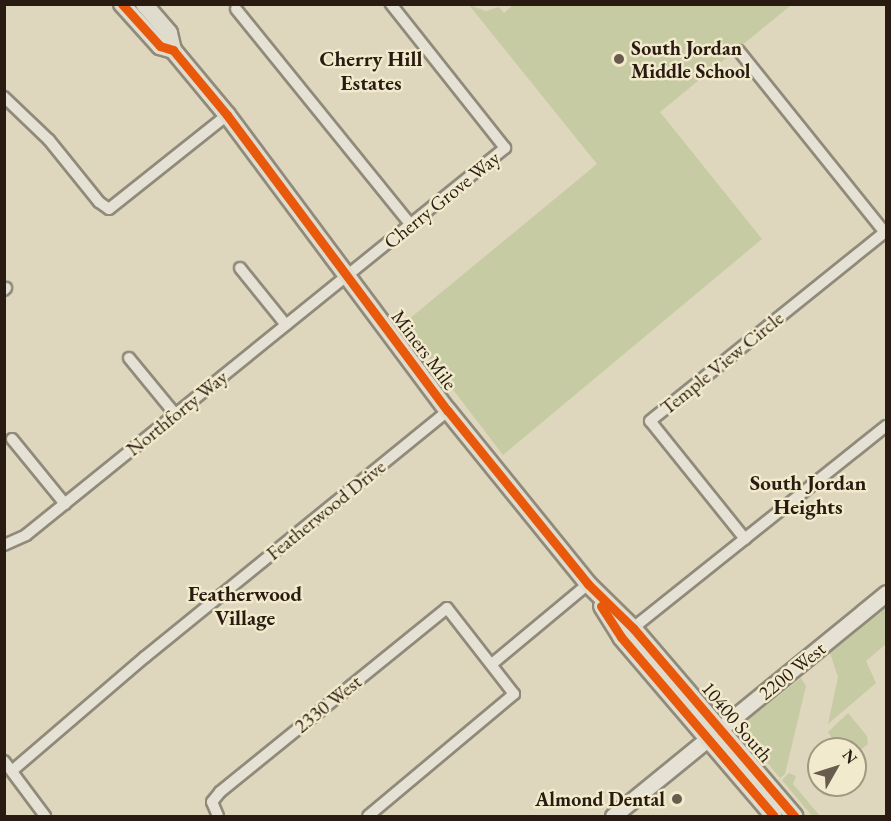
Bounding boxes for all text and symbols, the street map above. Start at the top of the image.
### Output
place label: South Jordan Middle School [631,36,750,83]
district label: Cherry Hill Estates [320,46,422,96]
marker: South Jordan Middle School [612,52,626,66]
street label: Cherry Grove Way [379,146,505,254]
street label: Miners Mile [386,305,462,395]
street label: Temple View Circle [656,306,788,420]
street label: Northforty Way [122,365,232,461]
street label: Featherwood Drive [262,455,390,565]
district label: South Jordan Heights [750,470,866,520]
district label: Featherwood Village [188,581,302,631]
street label: 2200 West [754,637,830,705]
street label: 2330 West [290,670,366,738]
street label: 10400 South [696,677,778,767]
north arrow [807,737,867,797]
text: N [838,745,862,768]
place label: Almond Dental [535,787,665,811]
marker: Almond Dental [670,792,684,806]

